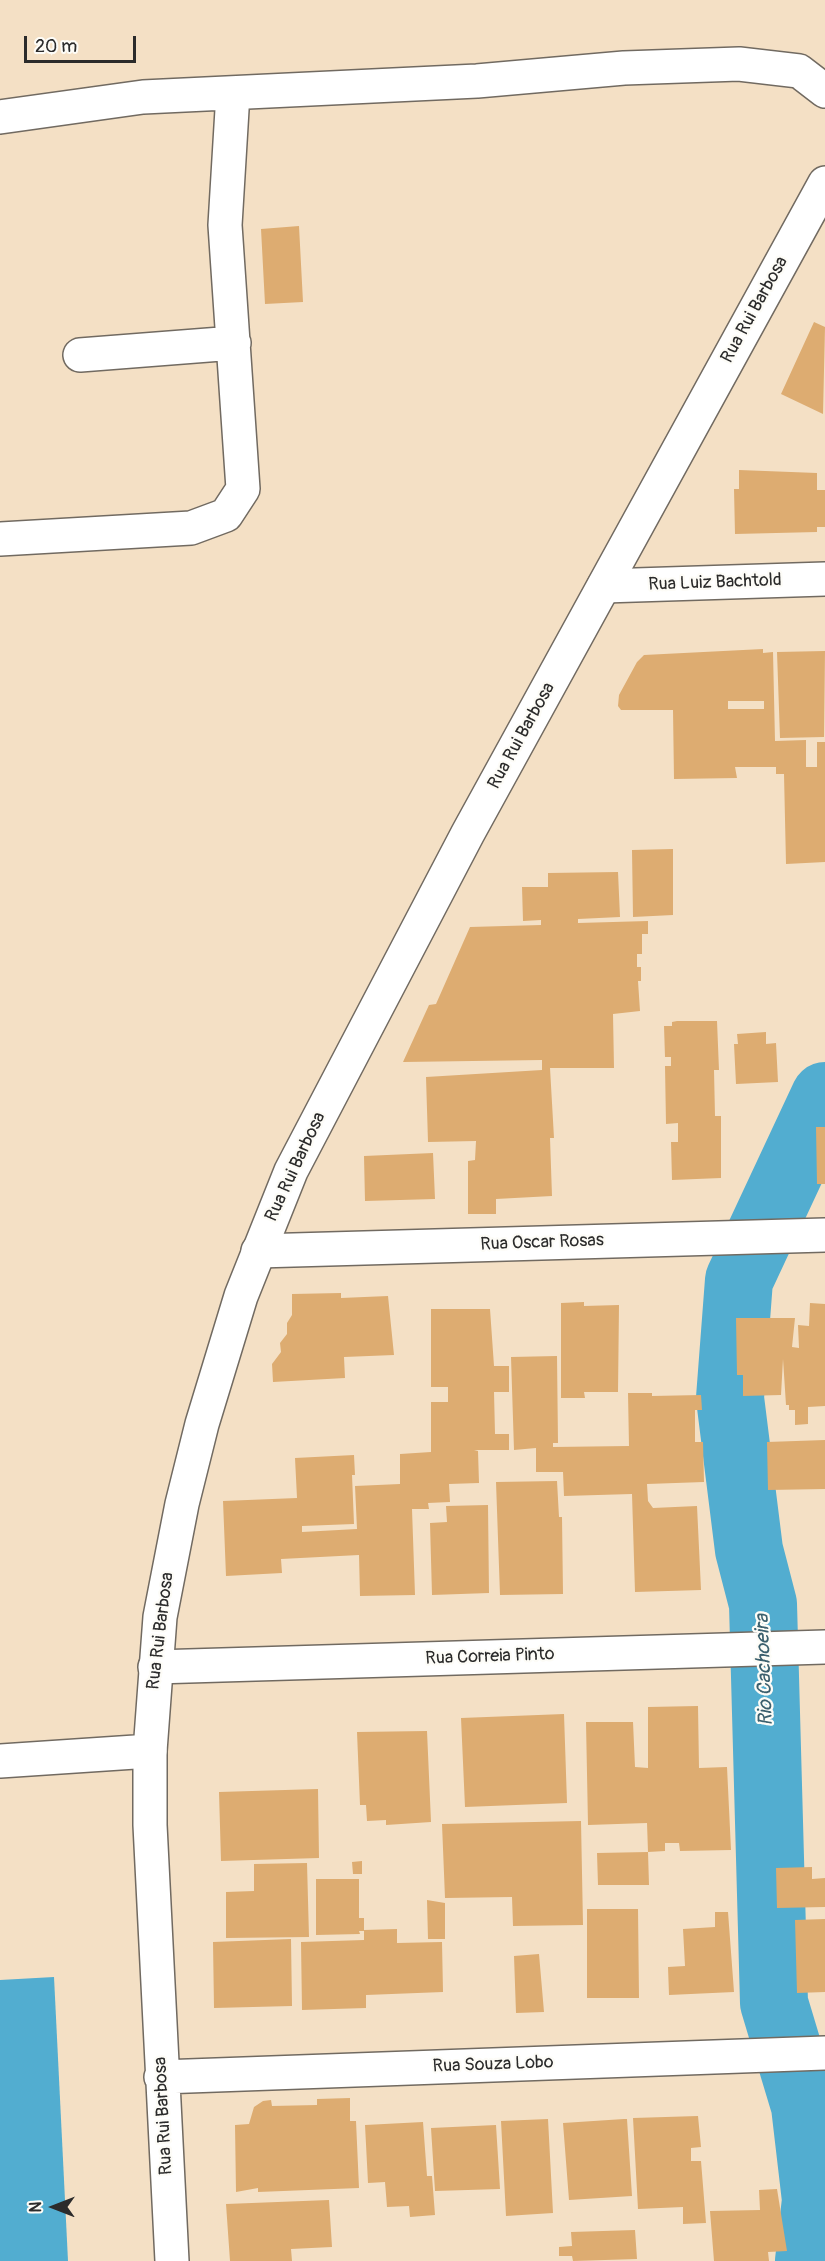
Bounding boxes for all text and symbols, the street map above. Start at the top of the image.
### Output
scale bar [27,24,140,62]
text: 20 m [35,35,77,58]
street label: Rua Rui Barbosa [717,253,793,367]
street label: Rua Luiz Bachtold [648,570,782,596]
street label: Rua Rui Barbosa [484,679,560,793]
street label: Rua Rui Barbosa [261,1109,331,1225]
street label: Rua Oscar Rosas [480,1230,604,1256]
street label: Rua Rui Barbosa [143,1571,179,1691]
water label: Rio Cachoeira [751,1614,779,1726]
street label: Rua Correia Pinto [425,1644,555,1670]
street label: Rua Souza Lobo [432,2052,554,2078]
street label: Rua Rui Barbosa [150,2056,178,2176]
north arrow [24,2177,84,2237]
text: N [26,2202,46,2212]

